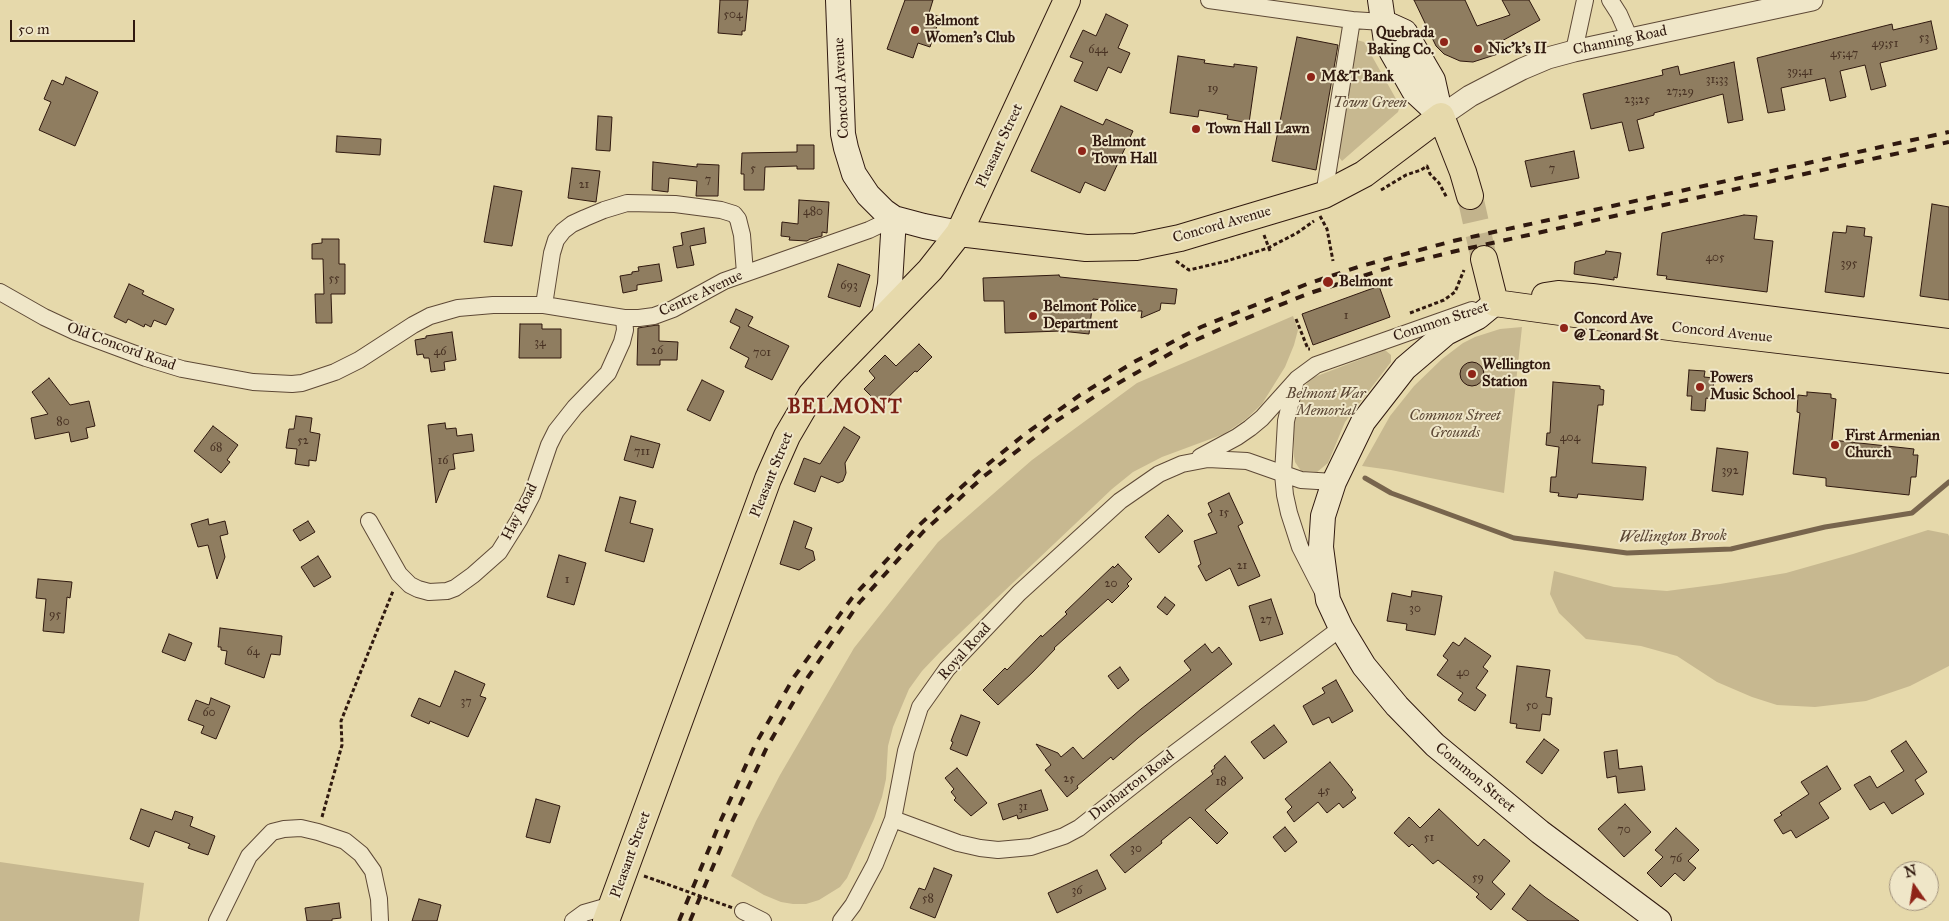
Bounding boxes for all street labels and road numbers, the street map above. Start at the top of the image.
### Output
street label: Channing Road [1571,22,1669,60]
street label: Concord Avenue [830,37,854,139]
street label: Pleasant Street [973,101,1027,191]
street label: Concord Avenue [1171,202,1273,248]
street label: Centre Avenue [656,267,746,321]
street label: Common Street [1391,298,1491,346]
street label: Old Concord Road [64,319,178,375]
street label: Concord Avenue [1671,319,1773,347]
street label: Pleasant Street [747,430,797,520]
street label: Hay Road [498,481,542,543]
street label: Royal Road [935,620,995,684]
street label: Common Street [1431,739,1519,817]
street label: Dunbarton Road [1086,747,1178,825]
street label: Pleasant Street [607,809,655,901]

